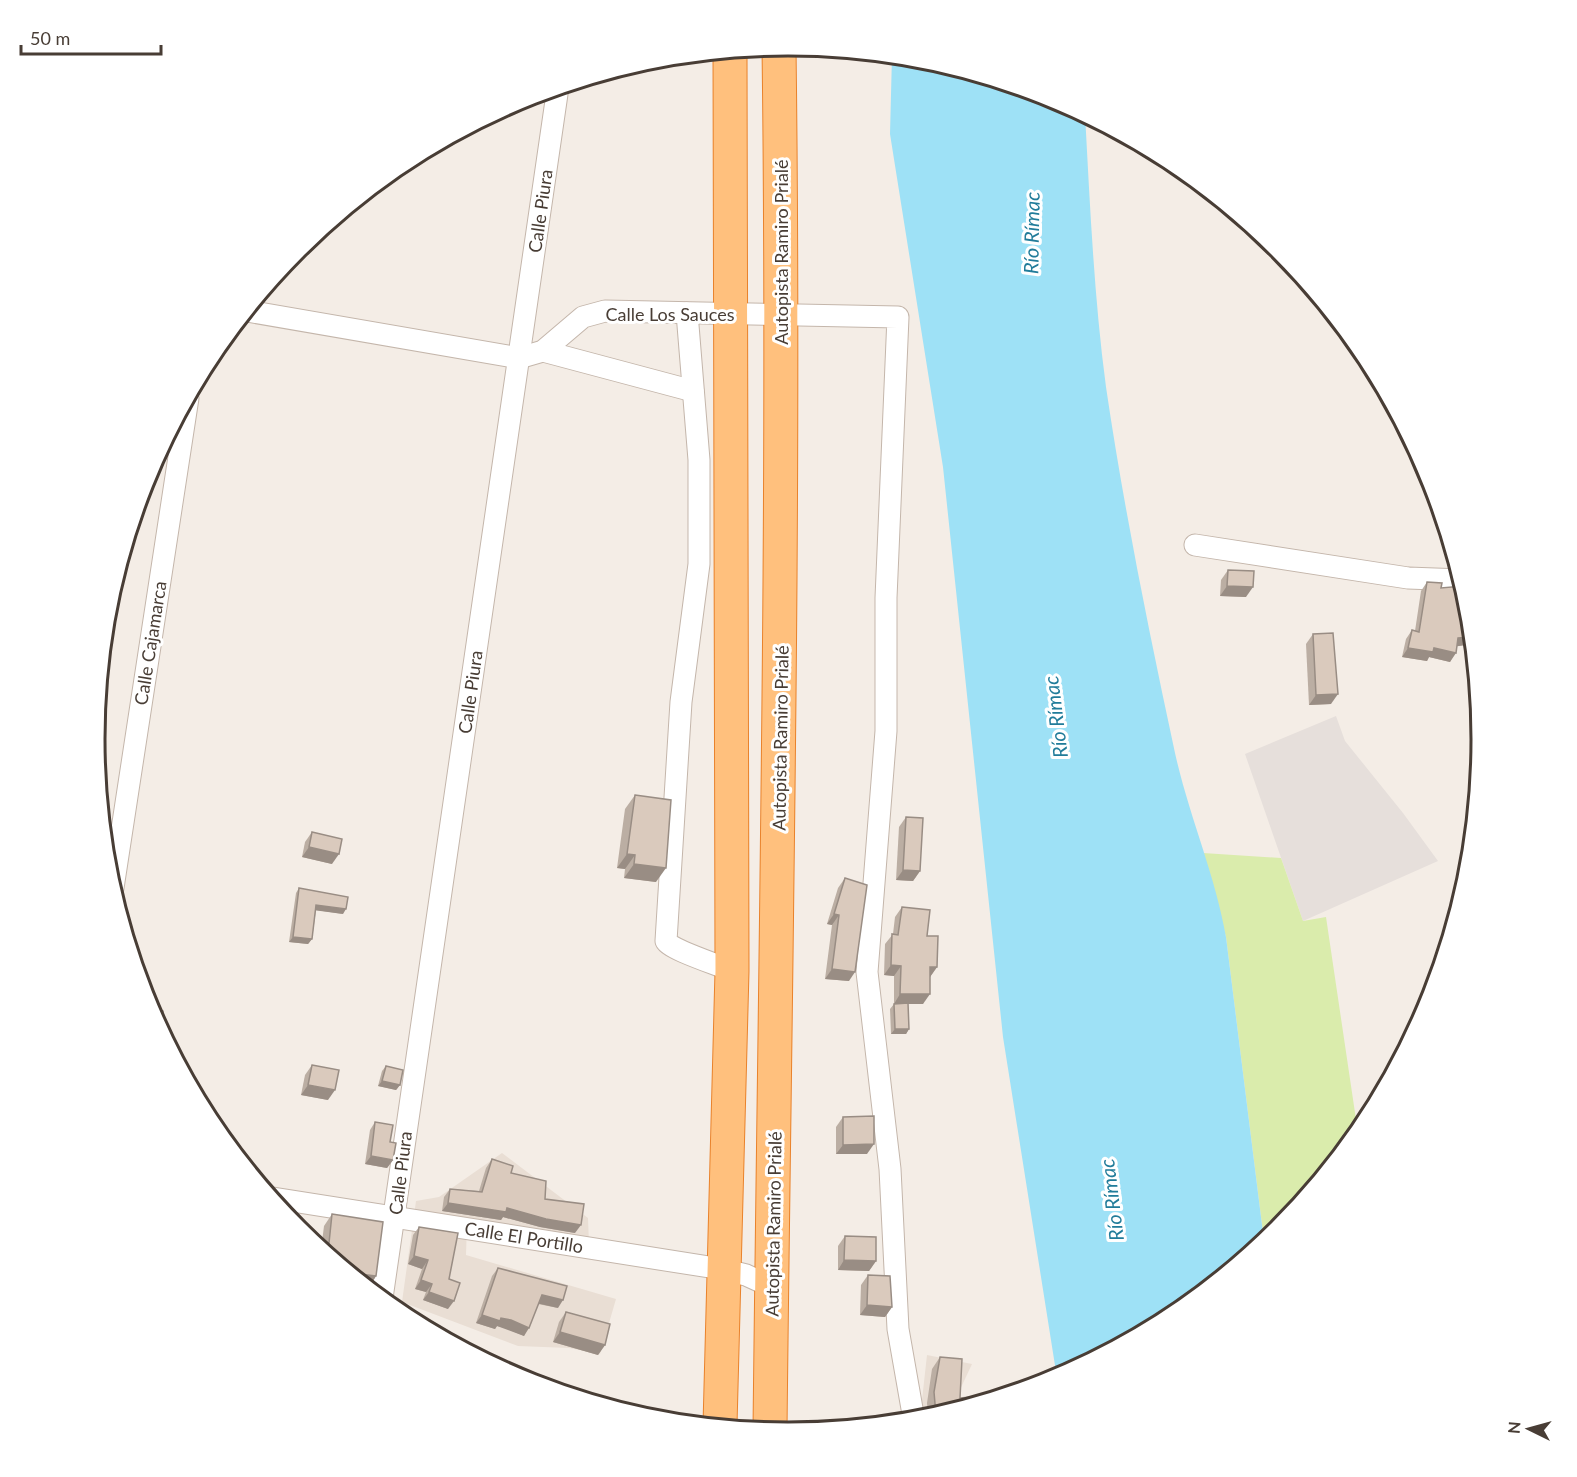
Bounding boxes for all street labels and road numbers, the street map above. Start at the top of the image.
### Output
street label: Autopista Ramiro Prialé [770,159,792,345]
street label: Calle Piura [523,168,557,254]
street label: Calle Los Sauces [605,303,735,325]
street label: Calle Cajamarca [129,579,171,707]
street label: Autopista Ramiro Prialé [767,645,793,831]
street label: Calle Piura [453,649,487,735]
street label: Calle Piura [384,1130,416,1216]
street label: Autopista Ramiro Prialé [760,1131,786,1317]
street label: Calle El Portillo [463,1217,585,1257]

